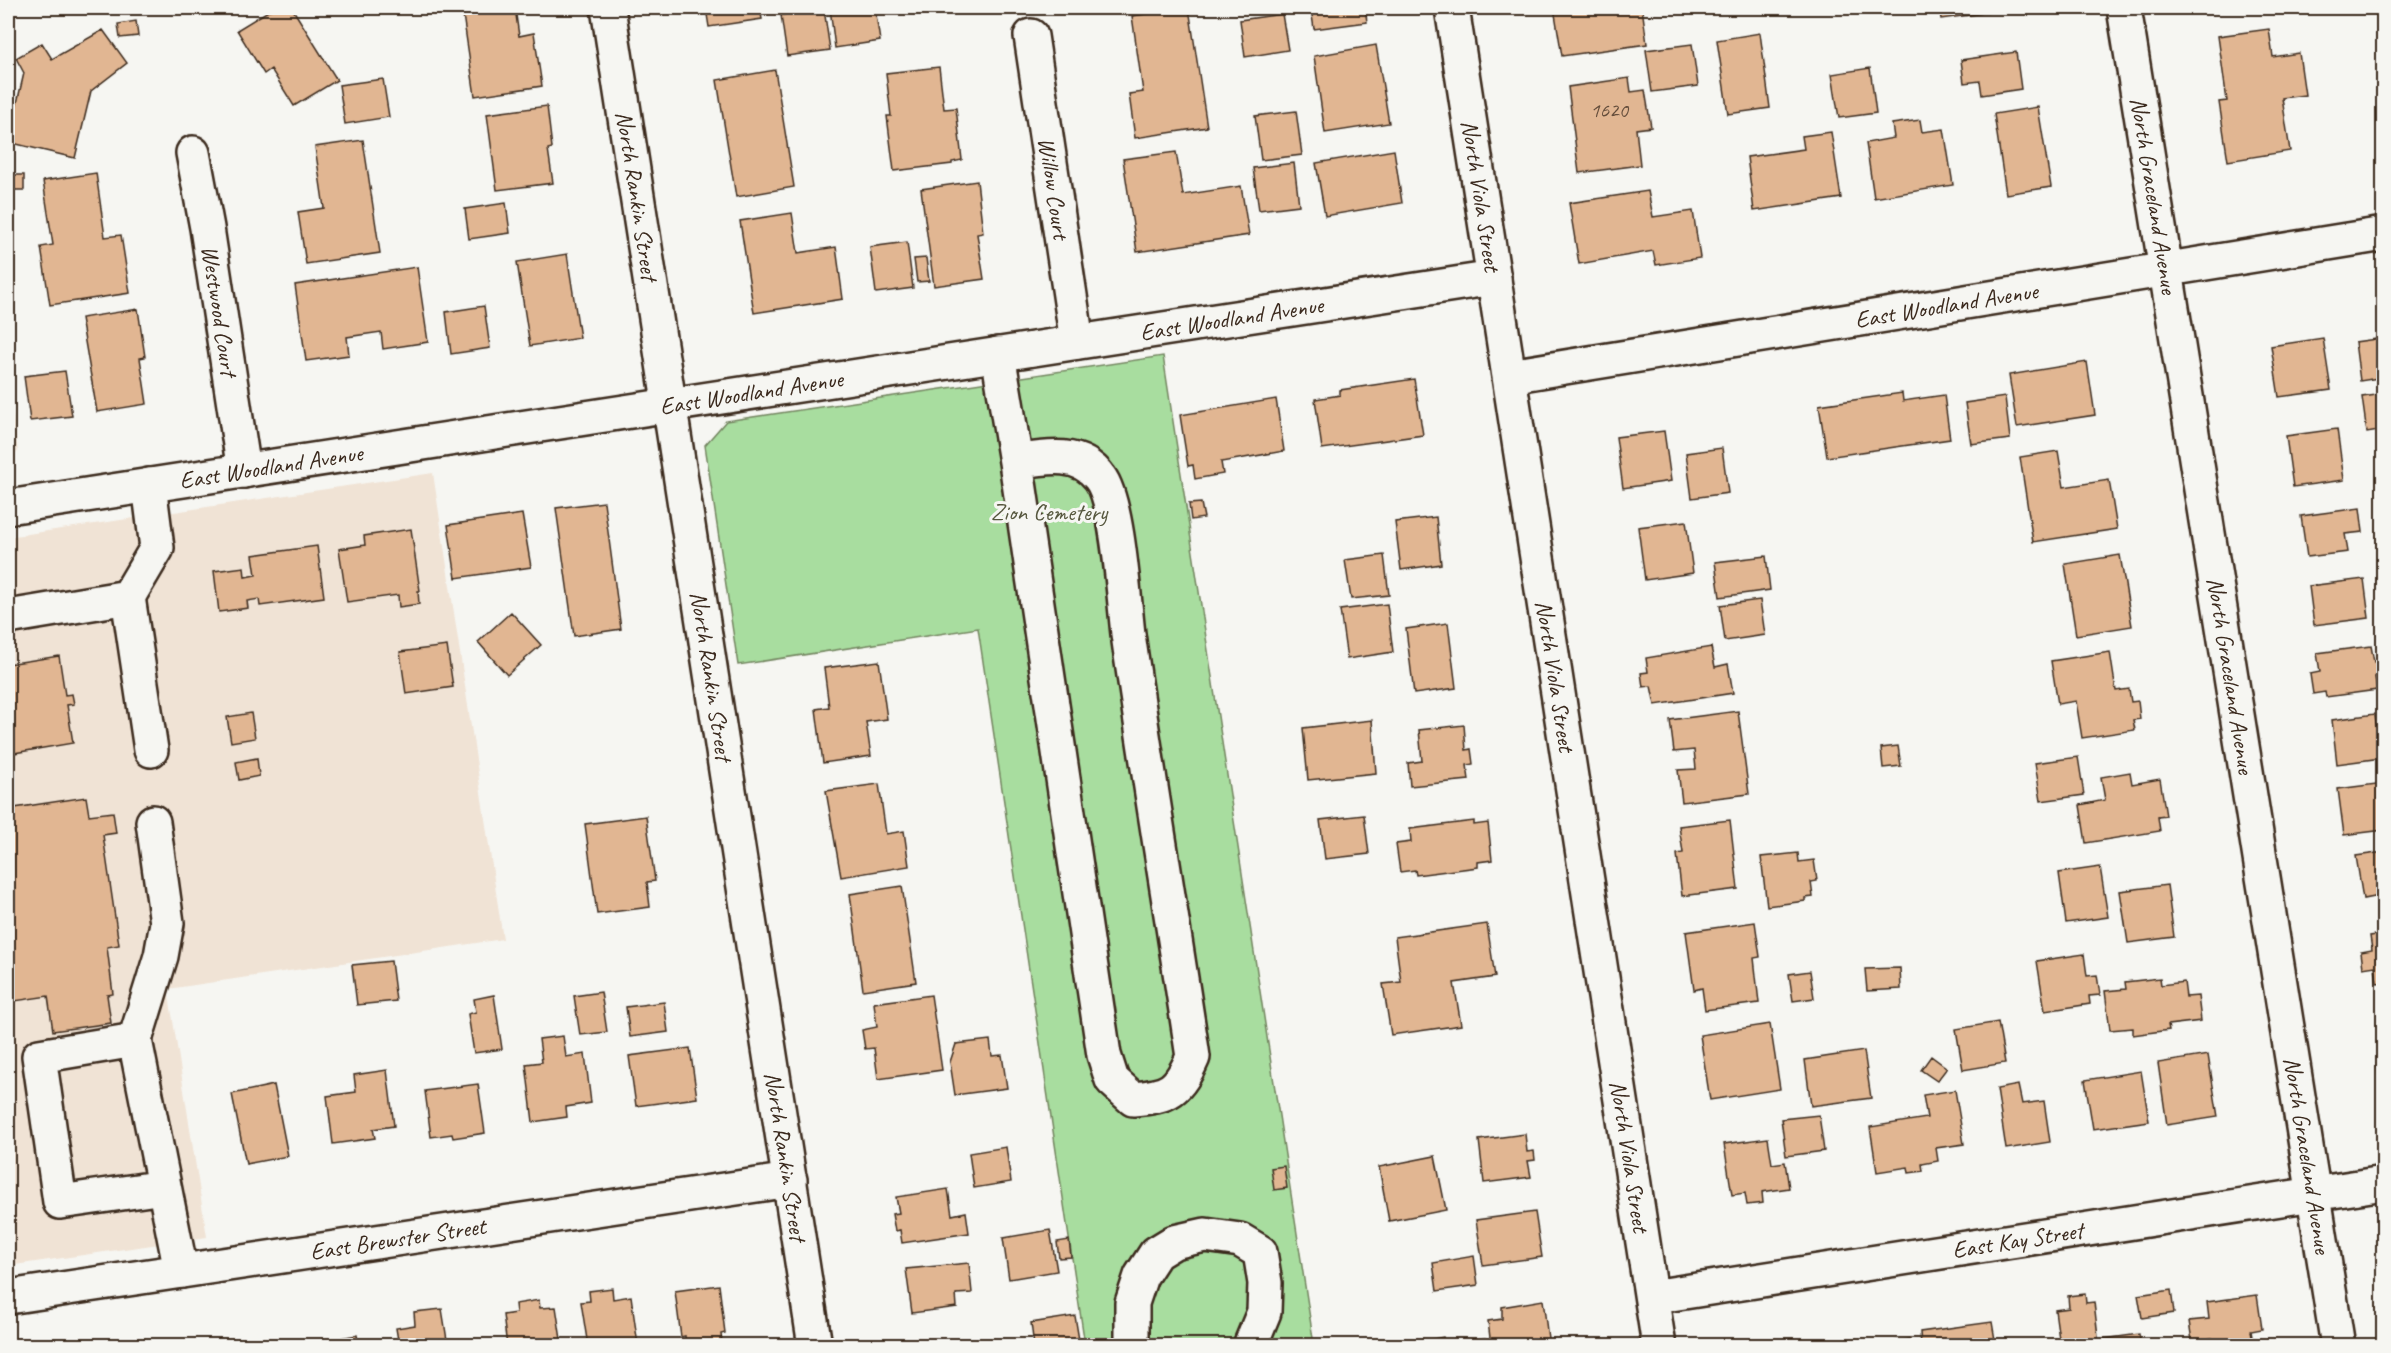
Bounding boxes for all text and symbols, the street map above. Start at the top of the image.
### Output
street label: North Graceland Avenue [2124,95,2185,298]
house number: 1620 [1590,97,1629,123]
street label: North Rankin Street [609,109,665,285]
street label: North Viola Street [1455,118,1508,276]
street label: Willow Court [1031,135,1077,243]
street label: Westwood Court [195,244,245,381]
street label: East Woodland Avenue [1853,275,2042,335]
street label: East Woodland Avenue [1138,289,1327,347]
street label: East Woodland Avenue [658,363,847,421]
street label: East Woodland Avenue [177,437,367,495]
park label: Zion Cemetery [991,497,1109,527]
street label: North Graceland Avenue [2200,575,2262,778]
street label: North Rankin Street [683,589,740,766]
street label: North Viola Street [1529,598,1582,756]
street label: North Graceland Avenue [2277,1055,2338,1258]
street label: North Rankin Street [758,1070,814,1246]
street label: North Viola Street [1603,1079,1656,1236]
street label: East Brewster Street [308,1210,489,1267]
street label: East Kay Street [1950,1215,2088,1265]

